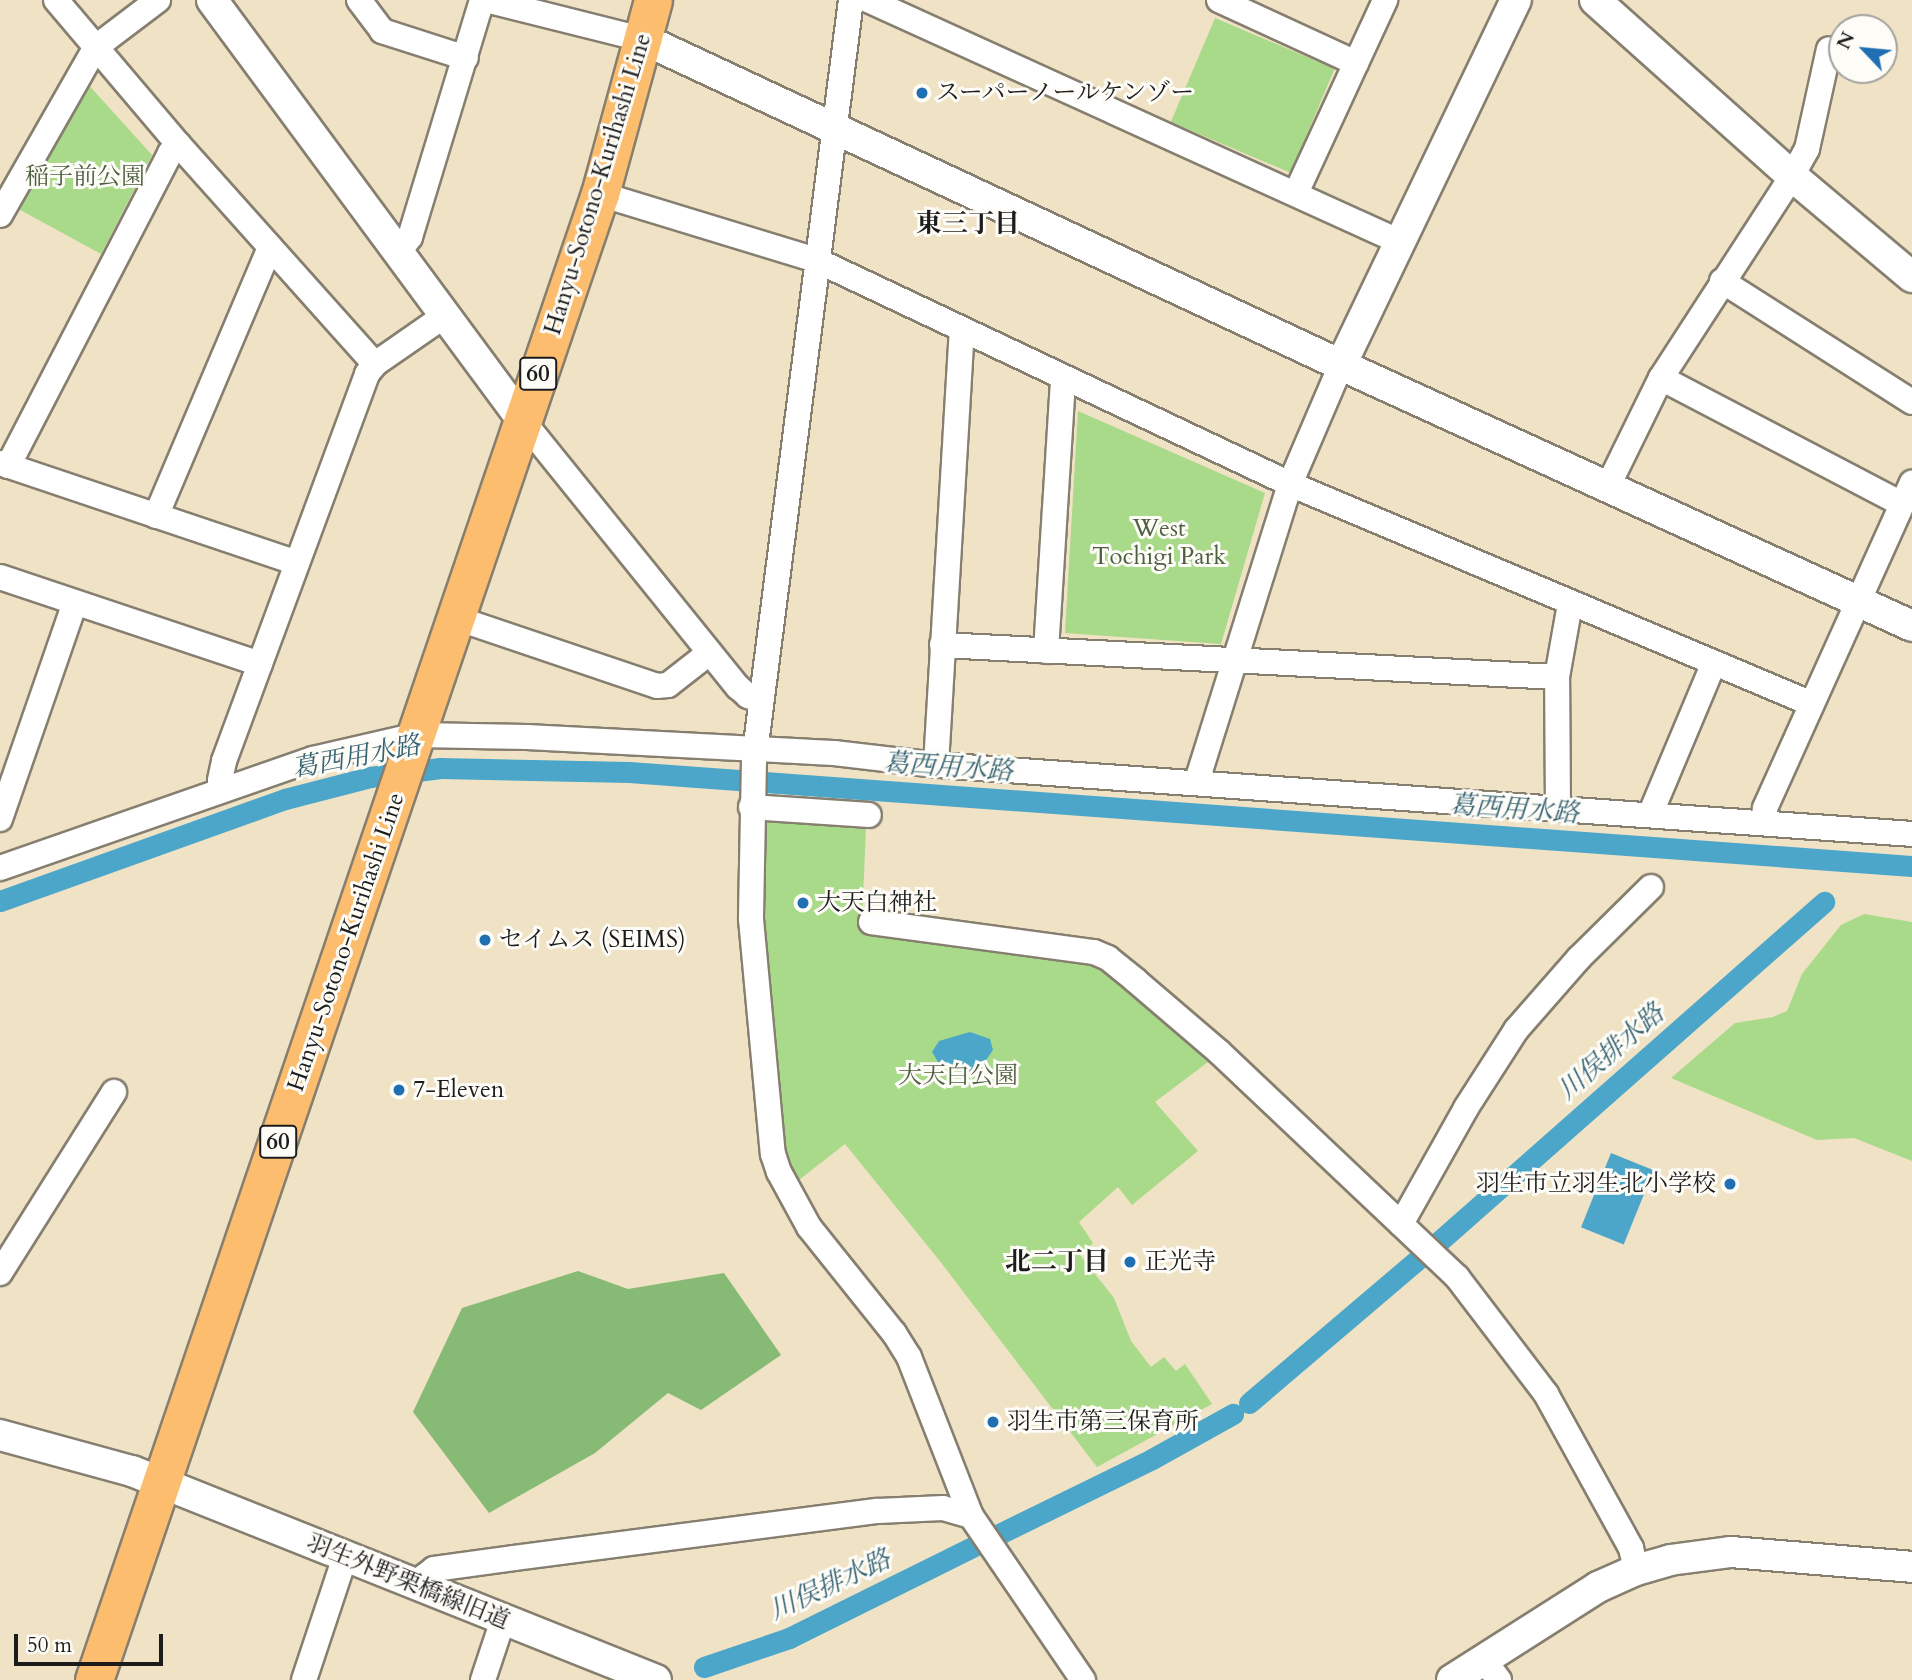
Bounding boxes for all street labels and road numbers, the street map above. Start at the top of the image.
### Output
street label: Hanyu-Sotono-Kurihashi Line [538,30,658,338]
road number: 60 [519,354,557,394]
street label: Hanyu-Sotono-Kurihashi Line [281,789,411,1095]
road number: 60 [259,1122,297,1162]
street label: 羽生外野栗橋線旧道 [302,1528,514,1636]

